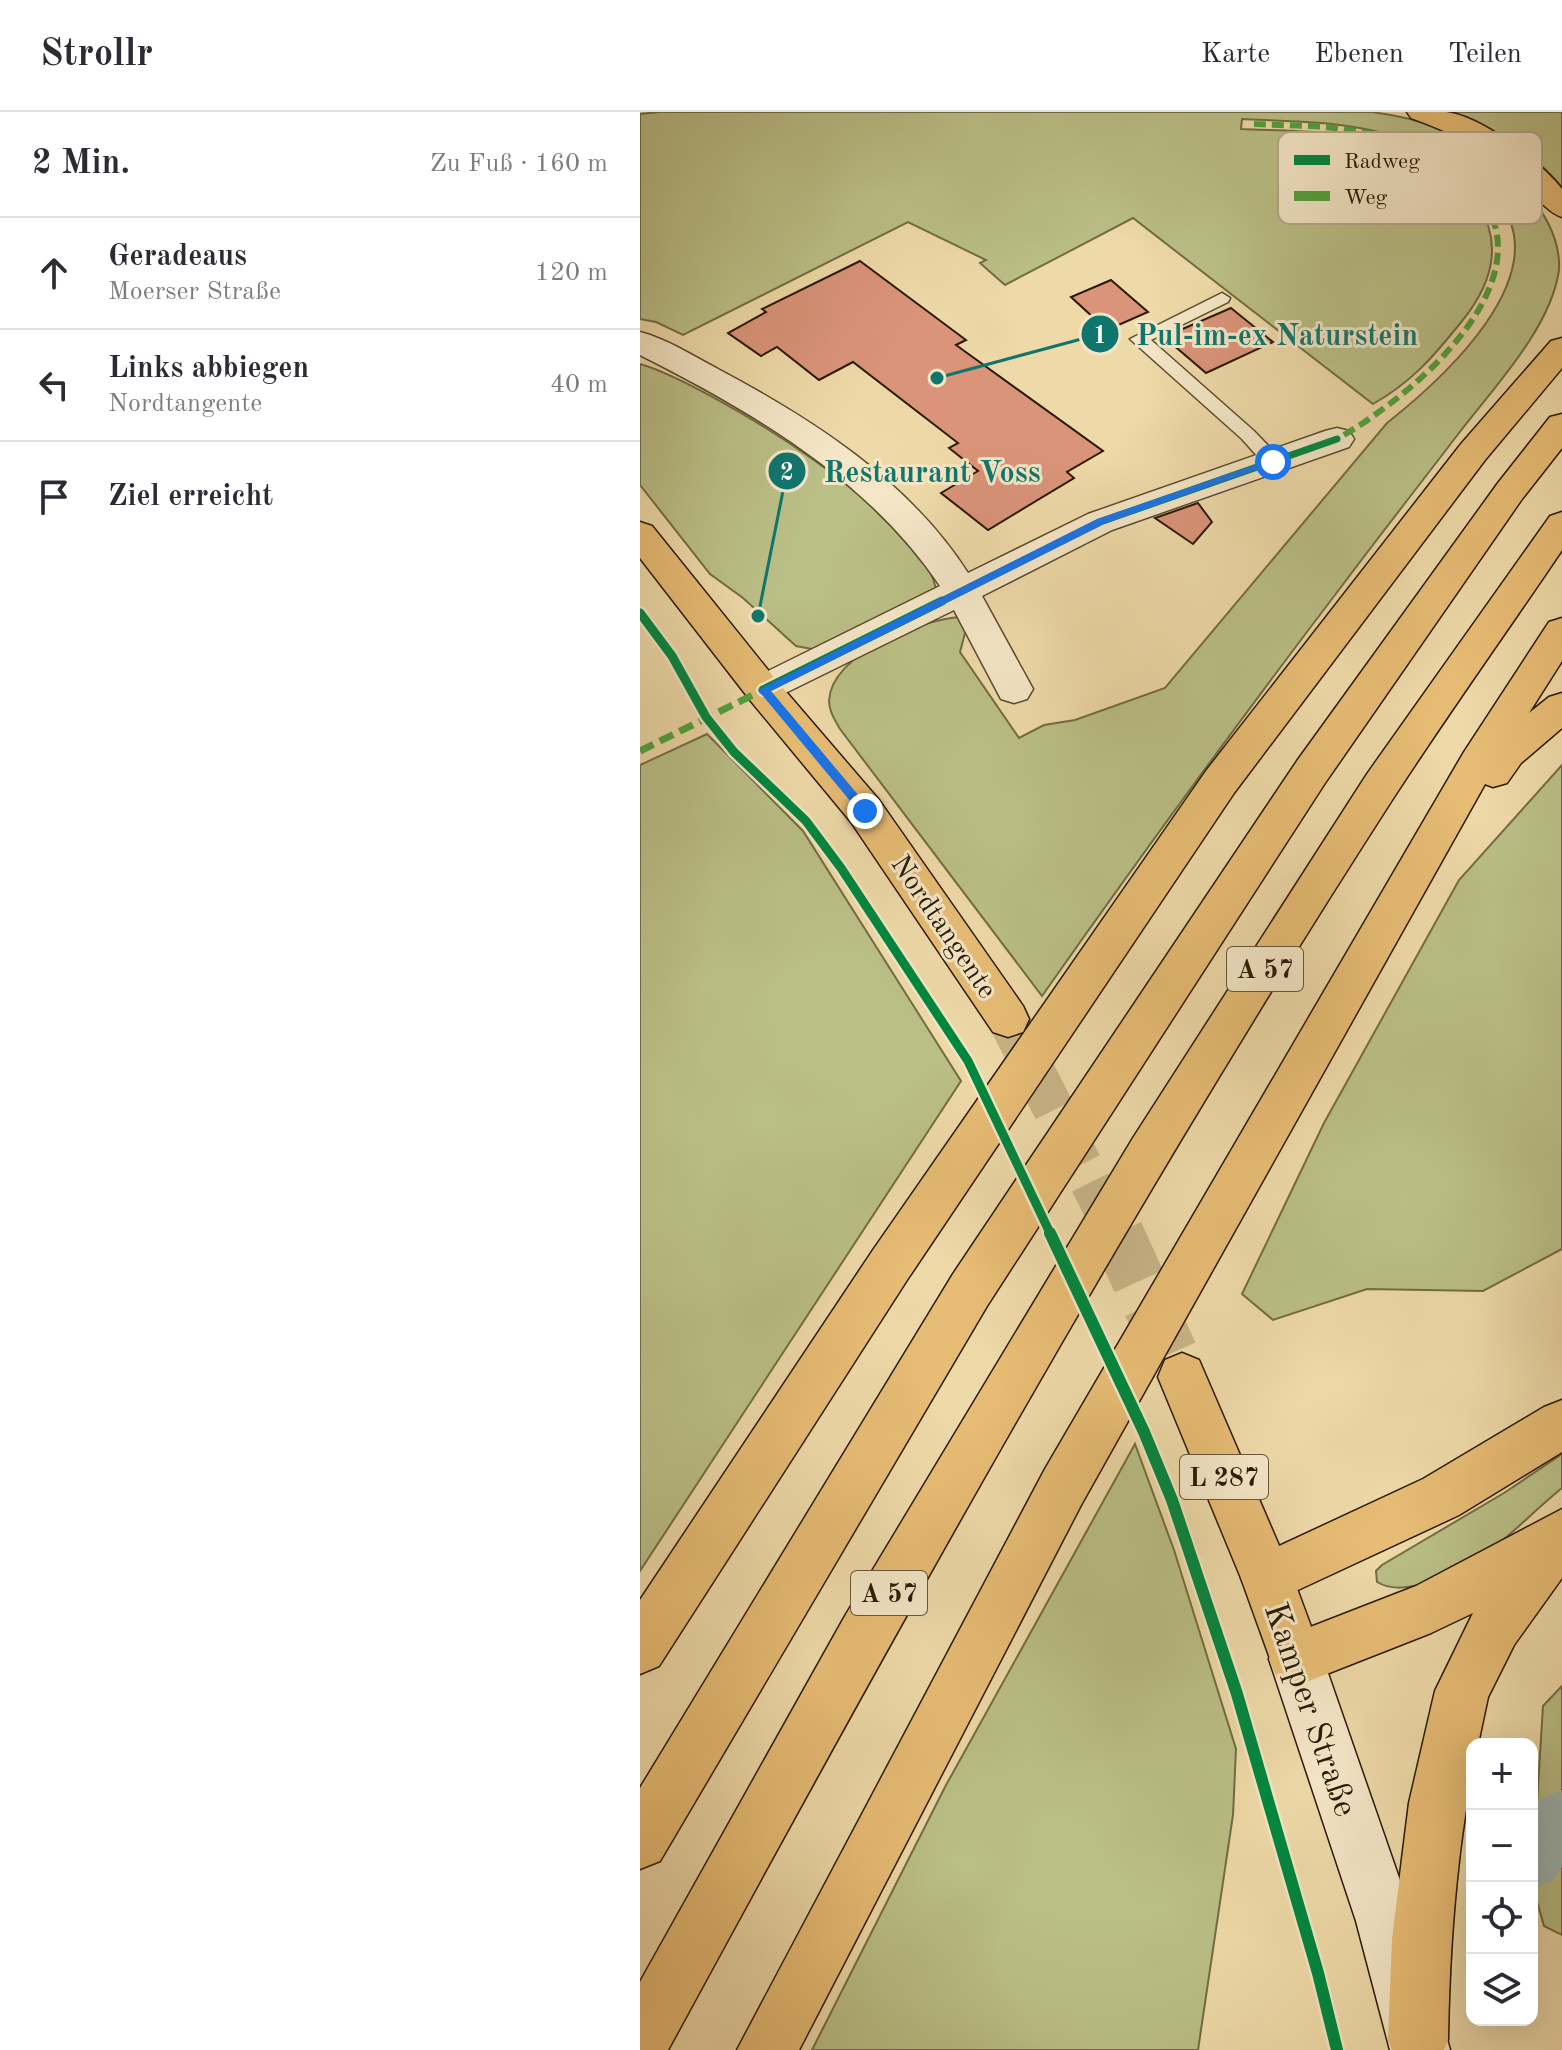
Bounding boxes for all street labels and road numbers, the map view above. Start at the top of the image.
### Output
street label: Nordtangente [884,851,1001,1004]
road number: A 57 [1227,947,1303,991]
road number: L 287 [1180,1455,1268,1499]
road number: A 57 [851,1571,927,1615]
street label: Kamper Straße [1257,1599,1362,1821]

